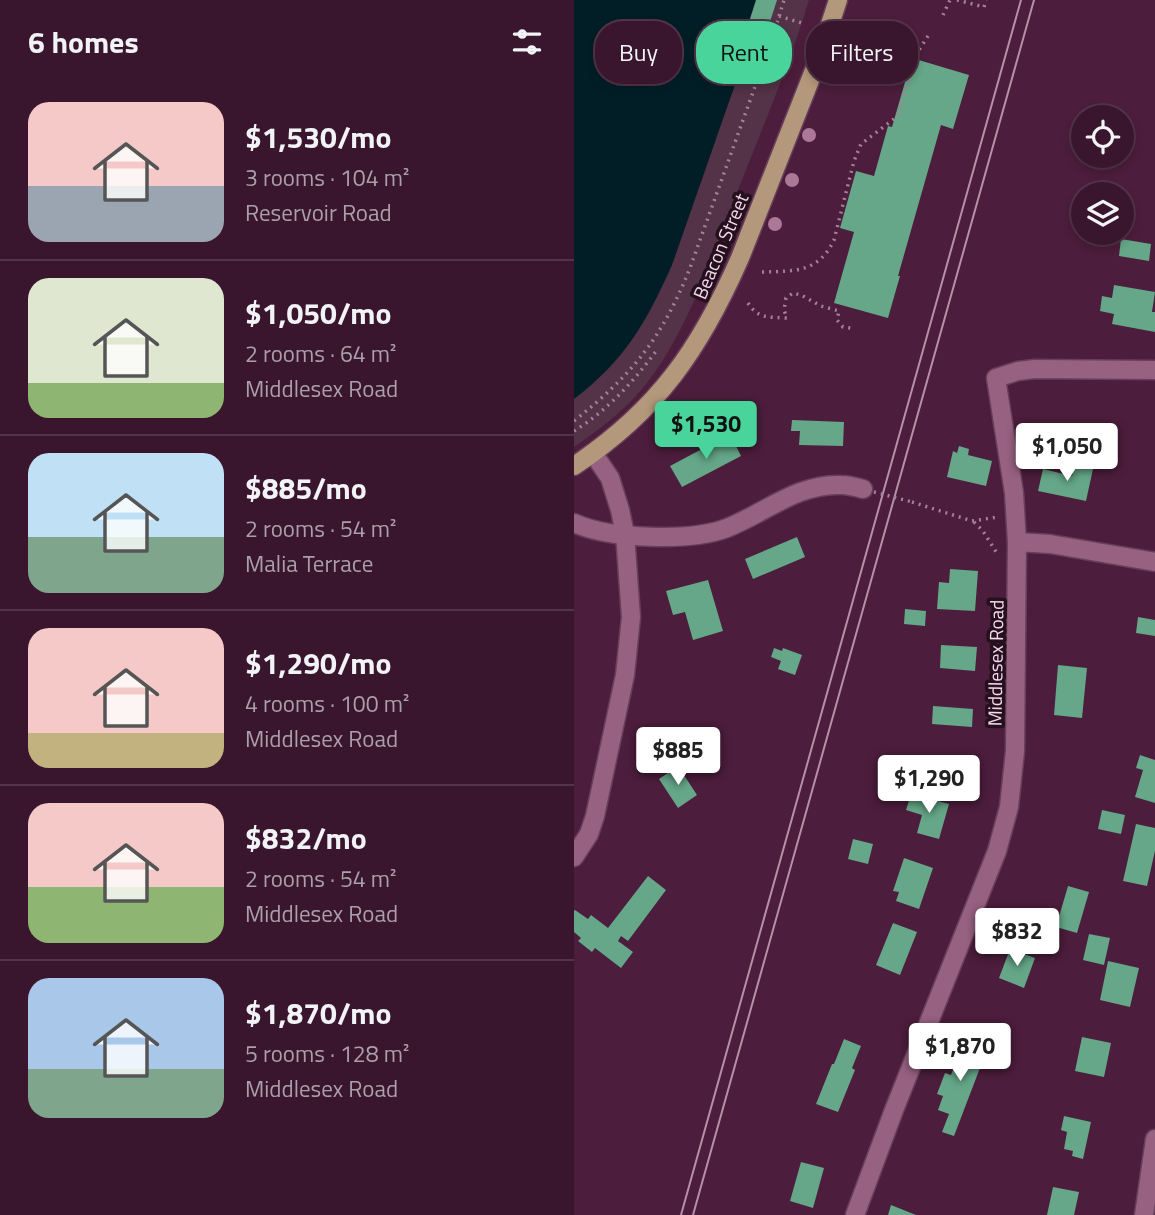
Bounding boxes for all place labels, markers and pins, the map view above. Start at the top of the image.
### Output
pin: $1,530 [649,402,763,461]
pin: $1,050 [1010,424,1124,483]
pin: $885 [637,728,719,787]
pin: $1,290 [872,756,986,815]
pin: $832 [976,908,1058,968]
pin: $1,870 [903,1024,1017,1083]

